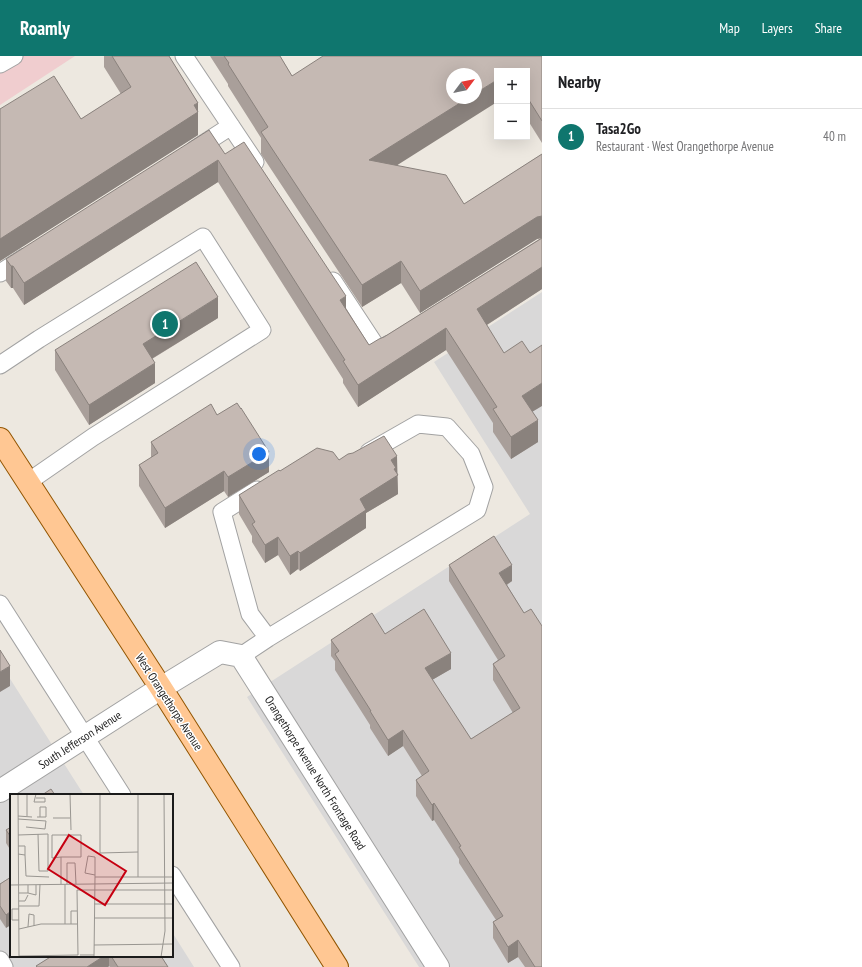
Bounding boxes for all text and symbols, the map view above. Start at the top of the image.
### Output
text: Roamly [20,16,70,40]
text: Map [719,19,740,37]
text: Layers [762,19,793,37]
text: Share [815,19,842,37]
north arrow [446,68,482,104]
map controls [494,68,530,140]
button: + [494,68,530,104]
text: Nearby [558,71,601,93]
button: − [494,104,530,140]
text: Tasa2Go [596,119,641,138]
text: 1 [568,128,574,145]
text: 40 m [823,128,846,145]
text: Restaurant · West Orangethorpe Avenue [596,138,774,155]
pin: 1 [152,309,178,339]
your location [249,444,269,464]
street label: West Orangethorpe Avenue [133,651,206,753]
street label: Orangethorpe Avenue North Frontage Road [262,693,369,852]
street label: South Jefferson Avenue [35,707,124,772]
inset map [10,794,173,957]

